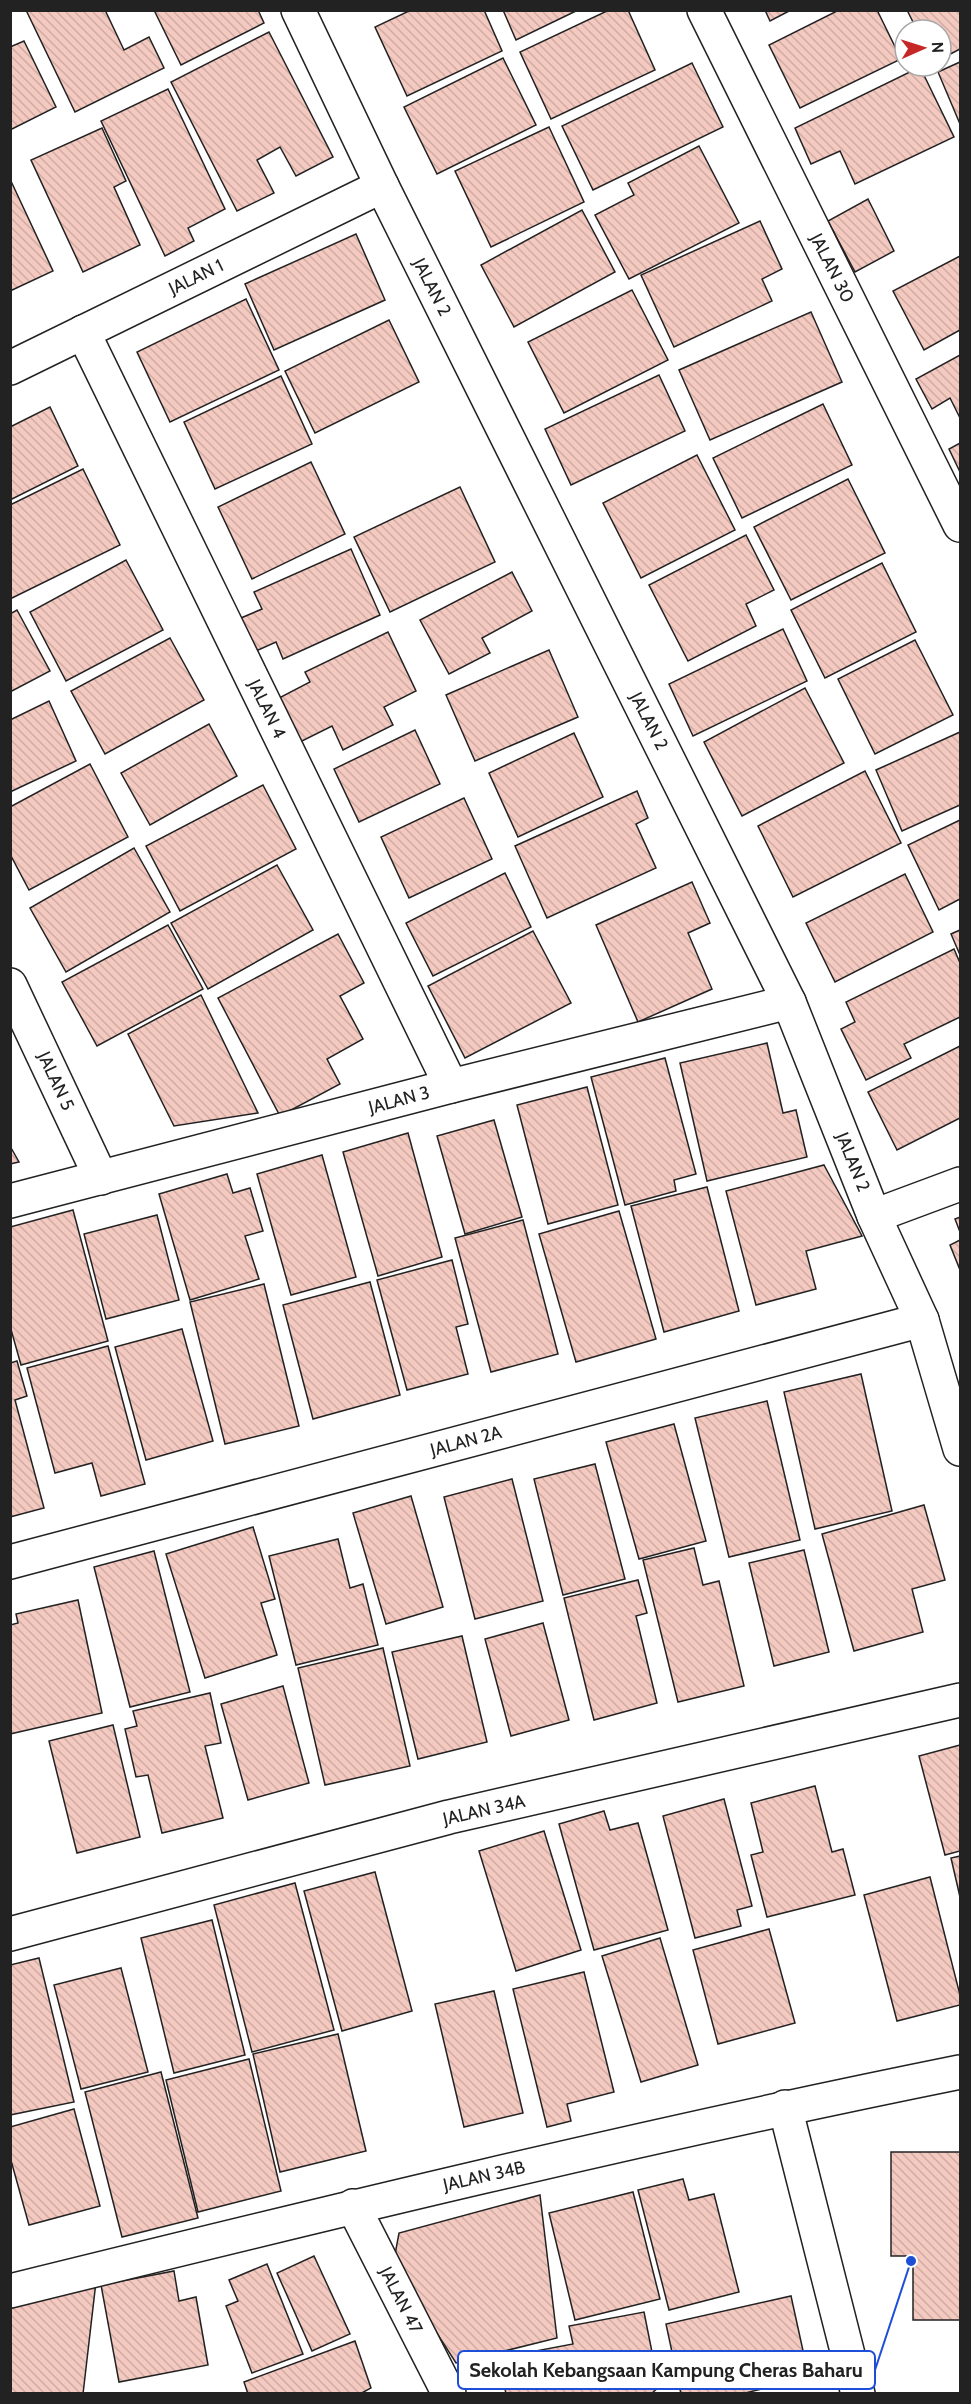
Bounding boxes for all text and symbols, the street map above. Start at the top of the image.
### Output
north arrow [893,18,953,78]
text: N [928,41,947,53]
street label: JALAN 30 [805,229,859,306]
street label: JALAN 1 [164,254,227,300]
street label: JALAN 2 [408,254,456,320]
street label: JALAN 4 [243,675,291,742]
street label: JALAN 2 [625,688,673,754]
street label: JALAN 5 [32,1047,79,1114]
street label: JALAN 3 [365,1081,432,1119]
street label: JALAN 2 [831,1128,875,1195]
street label: JALAN 2A [427,1421,504,1461]
street label: JALAN 34A [440,1790,527,1830]
street label: JALAN 34B [440,2156,527,2196]
street label: JALAN 47 [374,2262,427,2337]
callout: Sekolah Kebangsaan Kampung Cheras Baharu [458,2351,875,2389]
text: Sekolah Kebangsaan Kampung Cheras Baharu [469,2358,863,2382]

